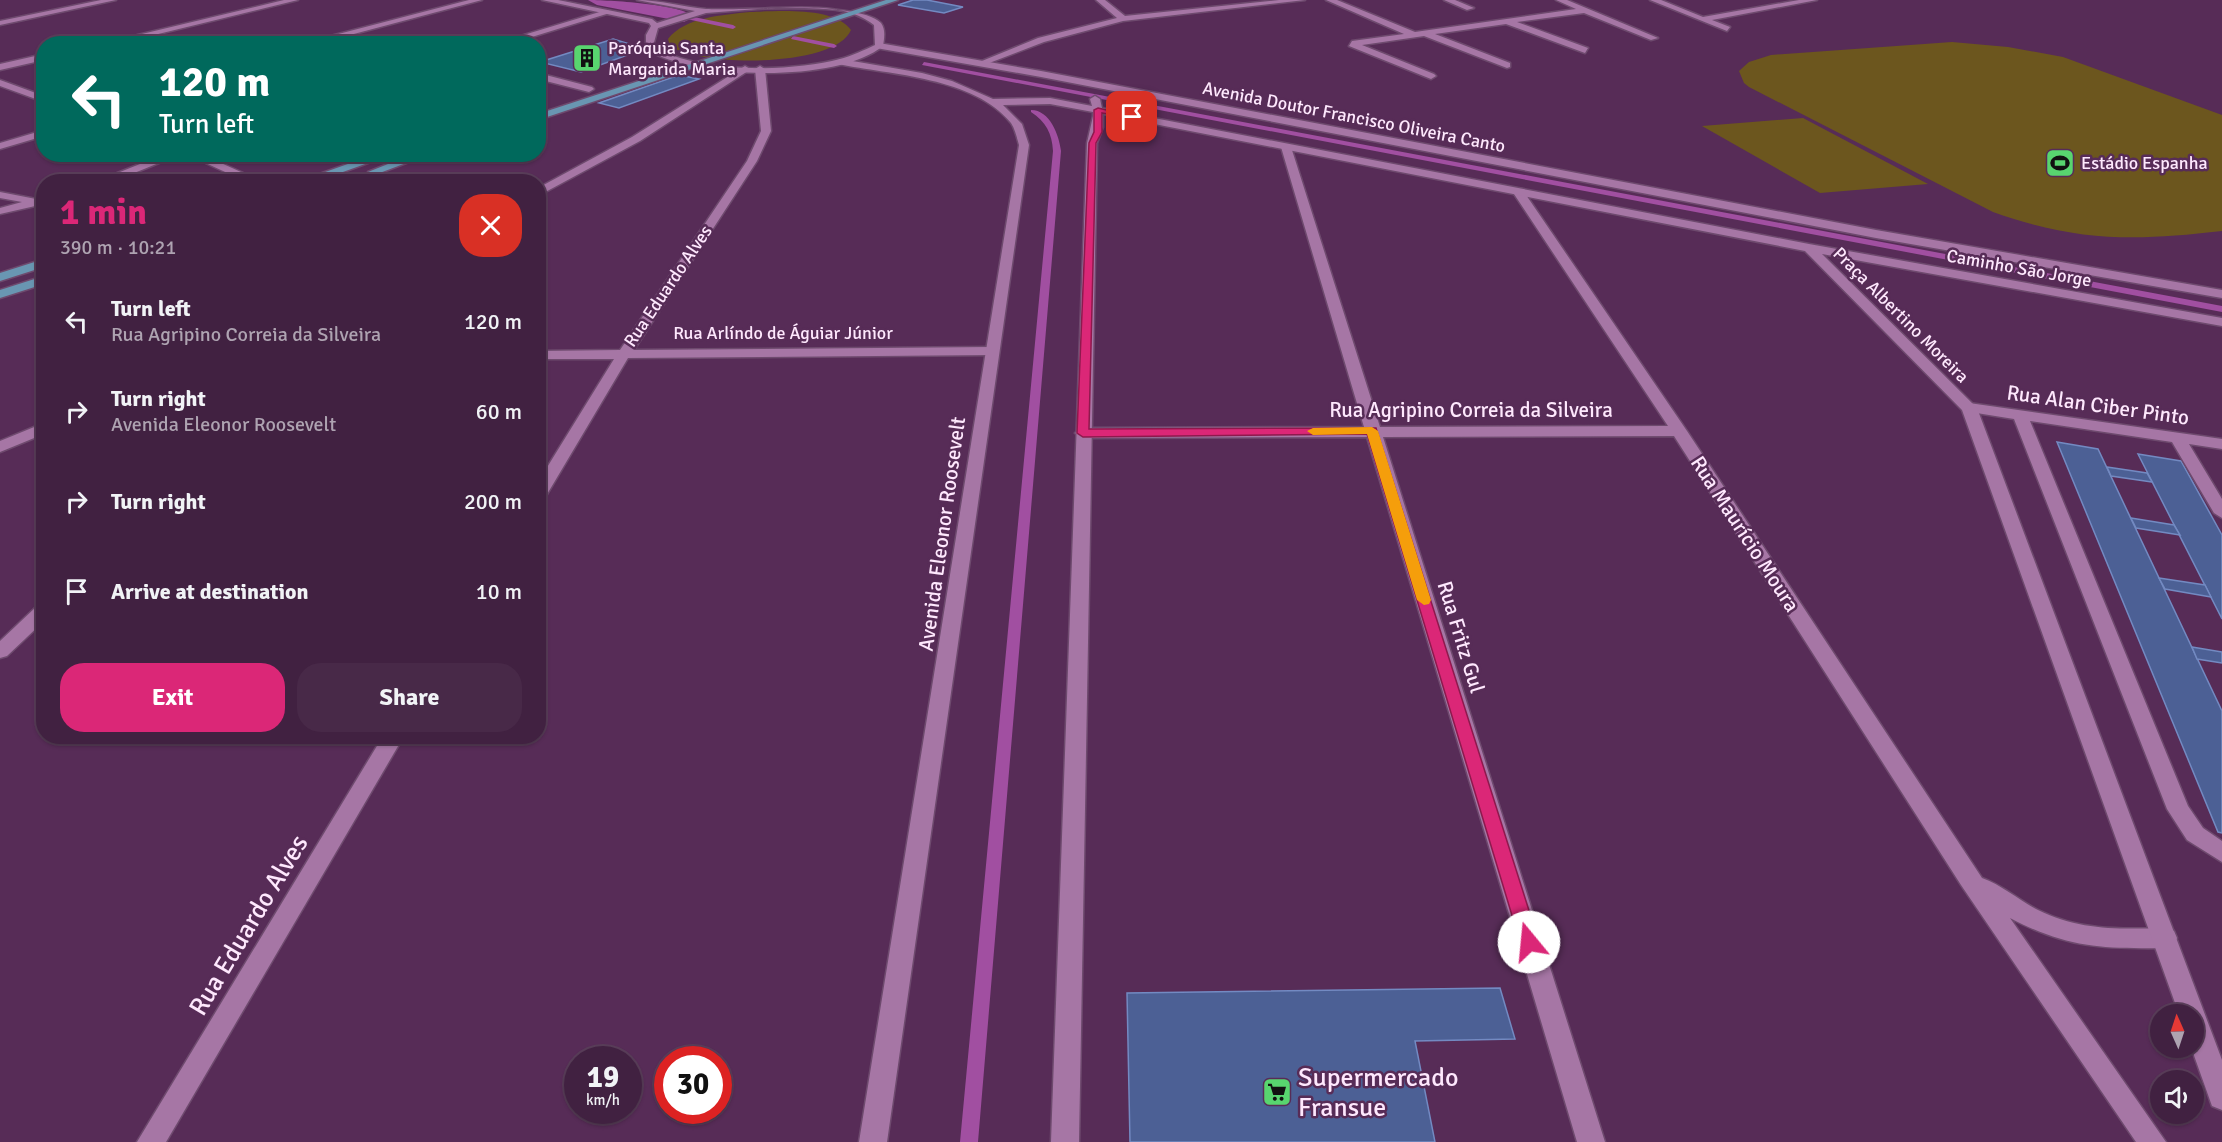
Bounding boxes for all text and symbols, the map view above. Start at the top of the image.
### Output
place label: Paróquia Santa Margarida Maria [608,37,736,80]
building icon: Paróquia Santa Margarida Maria [571,42,603,74]
text: 120 m [159,57,270,108]
icon: left [60,60,138,138]
street label: Avenida Doutor Francisco Oliveira Canto [1201,77,1507,157]
pin [1106,91,1157,142]
icon: arrive [1115,100,1148,133]
text: Turn left [159,108,254,141]
sports icon: Estádio Espanha [2044,147,2076,179]
place label: Estádio Espanha [2081,152,2208,174]
text: 1 min [60,190,147,235]
button: close [459,194,522,257]
street label: Rua Eduardo Alves [619,221,717,351]
text: 390 m · 10:21 [60,235,176,260]
street label: Praça Albertino Moreira [1829,243,1973,387]
street label: Caminho São Jorge [1945,244,2093,292]
text: Turn left [111,295,191,322]
icon: left [60,305,93,338]
text: 120 m [464,308,522,335]
text: Rua Agripino Correia da Silveira [111,322,381,347]
street label: Rua Arlíndo de Águiar Júnior [673,322,893,344]
street label: Rua Alan Ciber Pinto [2005,379,2191,431]
text: Turn right [111,385,206,412]
icon: right [60,395,93,428]
street label: Rua Agripino Correia da Silveira [1329,397,1613,423]
text: 60 m [476,398,522,425]
text: Avenida Eleonor Roosevelt [111,412,336,437]
street label: Avenida Eleonor Roosevelt [913,415,971,653]
street label: Rua Maurício Moura [1685,451,1805,617]
icon: right [60,485,93,518]
text: Turn right [111,488,206,515]
text: 200 m [464,488,522,515]
icon: arrive [60,575,93,608]
text: Arrive at destination [111,578,308,605]
text: 10 m [476,578,522,605]
street label: Rua Fritz Gul [1432,578,1490,696]
button: Exit [60,663,285,732]
button: Share [297,663,522,732]
street label: Rua Eduardo Alves [182,829,315,1022]
position arrow [1497,910,1561,974]
north arrow [2150,1004,2204,1058]
map controls [2150,1004,2204,1124]
speed limit sign: 30 [654,1046,732,1124]
text: 19 [587,1059,619,1096]
place label: Supermercado Fransue [1298,1062,1458,1124]
button: sound [2150,1070,2204,1124]
supermarket icon: Supermercado Fransue [1261,1076,1293,1108]
text: km/h [586,1091,620,1109]

